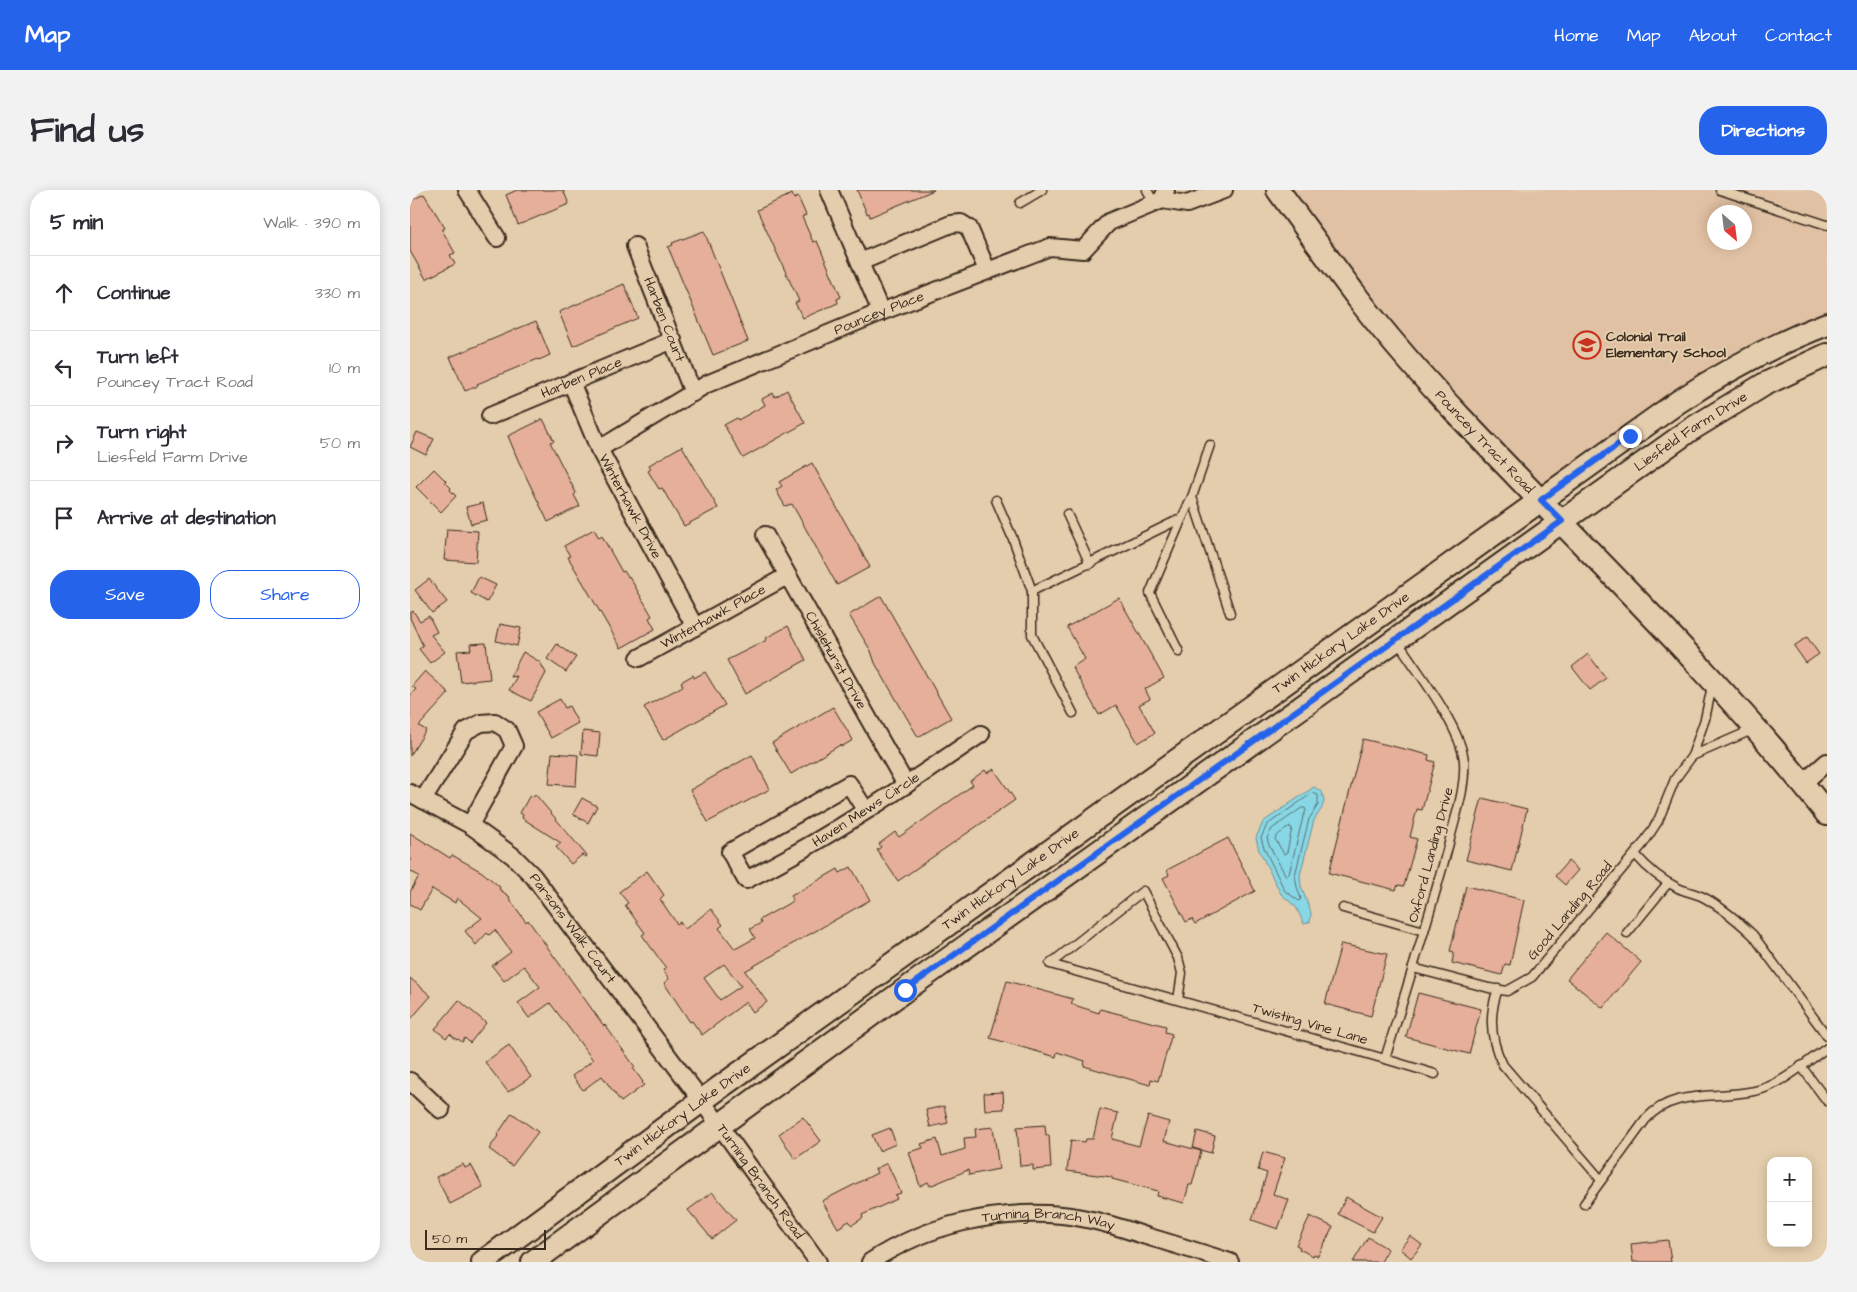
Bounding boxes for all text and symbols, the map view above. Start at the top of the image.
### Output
text: Map [25,18,70,52]
text: Home [1554,23,1599,48]
text: Map [1627,23,1661,48]
text: About [1689,23,1737,48]
text: Contact [1765,23,1832,48]
text: Find us [30,106,144,155]
button: Directions [1699,106,1827,155]
north arrow [1707,205,1752,250]
text: 5 min [50,208,103,237]
text: Walk · 390 m [263,212,360,234]
street label: Harben Court [638,274,690,365]
icon: ahead [50,279,78,307]
text: Continue [97,280,171,307]
text: 330 m [315,282,360,304]
street label: Pouncey Place [831,286,927,340]
place label: Colonial Trail Elementary School [1606,327,1727,363]
school or university icon: Colonial Trail Elementary School [1572,330,1602,360]
text: Turn left [97,344,178,371]
street label: Harben Place [538,352,625,404]
icon: left [50,354,78,382]
text: 10 m [329,357,360,379]
text: Pouncey Tract Road [97,371,253,393]
street label: Pouncey Tract Road [1430,386,1538,498]
street label: Liesfeld Farm Drive [1630,387,1752,477]
text: Turn right [97,419,186,446]
route end [1619,425,1642,448]
icon: right [50,429,78,457]
text: 50 m [320,432,360,454]
text: Liesfeld Farm Drive [97,446,248,468]
street label: Winterhawk Drive [594,450,667,563]
icon: arrive [50,504,78,532]
text: Arrive at destination [97,505,276,532]
button: Save [50,570,200,619]
button: Share [210,570,360,619]
street label: Winterhawk Place [657,579,770,654]
street label: Twin Hickory Lake Drive [1268,587,1414,699]
street label: Chislehurst Drive [800,608,872,713]
street label: Haven Mews Circle [808,767,924,852]
street label: Oxford Landing Drive [1403,785,1459,925]
street label: Twin Hickory Lake Drive [938,823,1084,935]
street label: Good Landing Road [1523,857,1617,965]
street label: Parsons Walk Court [524,869,621,988]
route start [894,979,917,1002]
street label: Twisting Vine Lane [1250,998,1370,1050]
street label: Twin Hickory Lake Drive [611,1058,755,1172]
street label: Turning Branch Road [712,1120,808,1243]
map controls [1767,1157,1812,1247]
button: + [1767,1157,1812,1202]
button: − [1767,1202,1812,1247]
street label: Turning Branch Way [981,1204,1117,1236]
scale bar [425,1227,546,1250]
text: 50 m [432,1229,467,1249]

